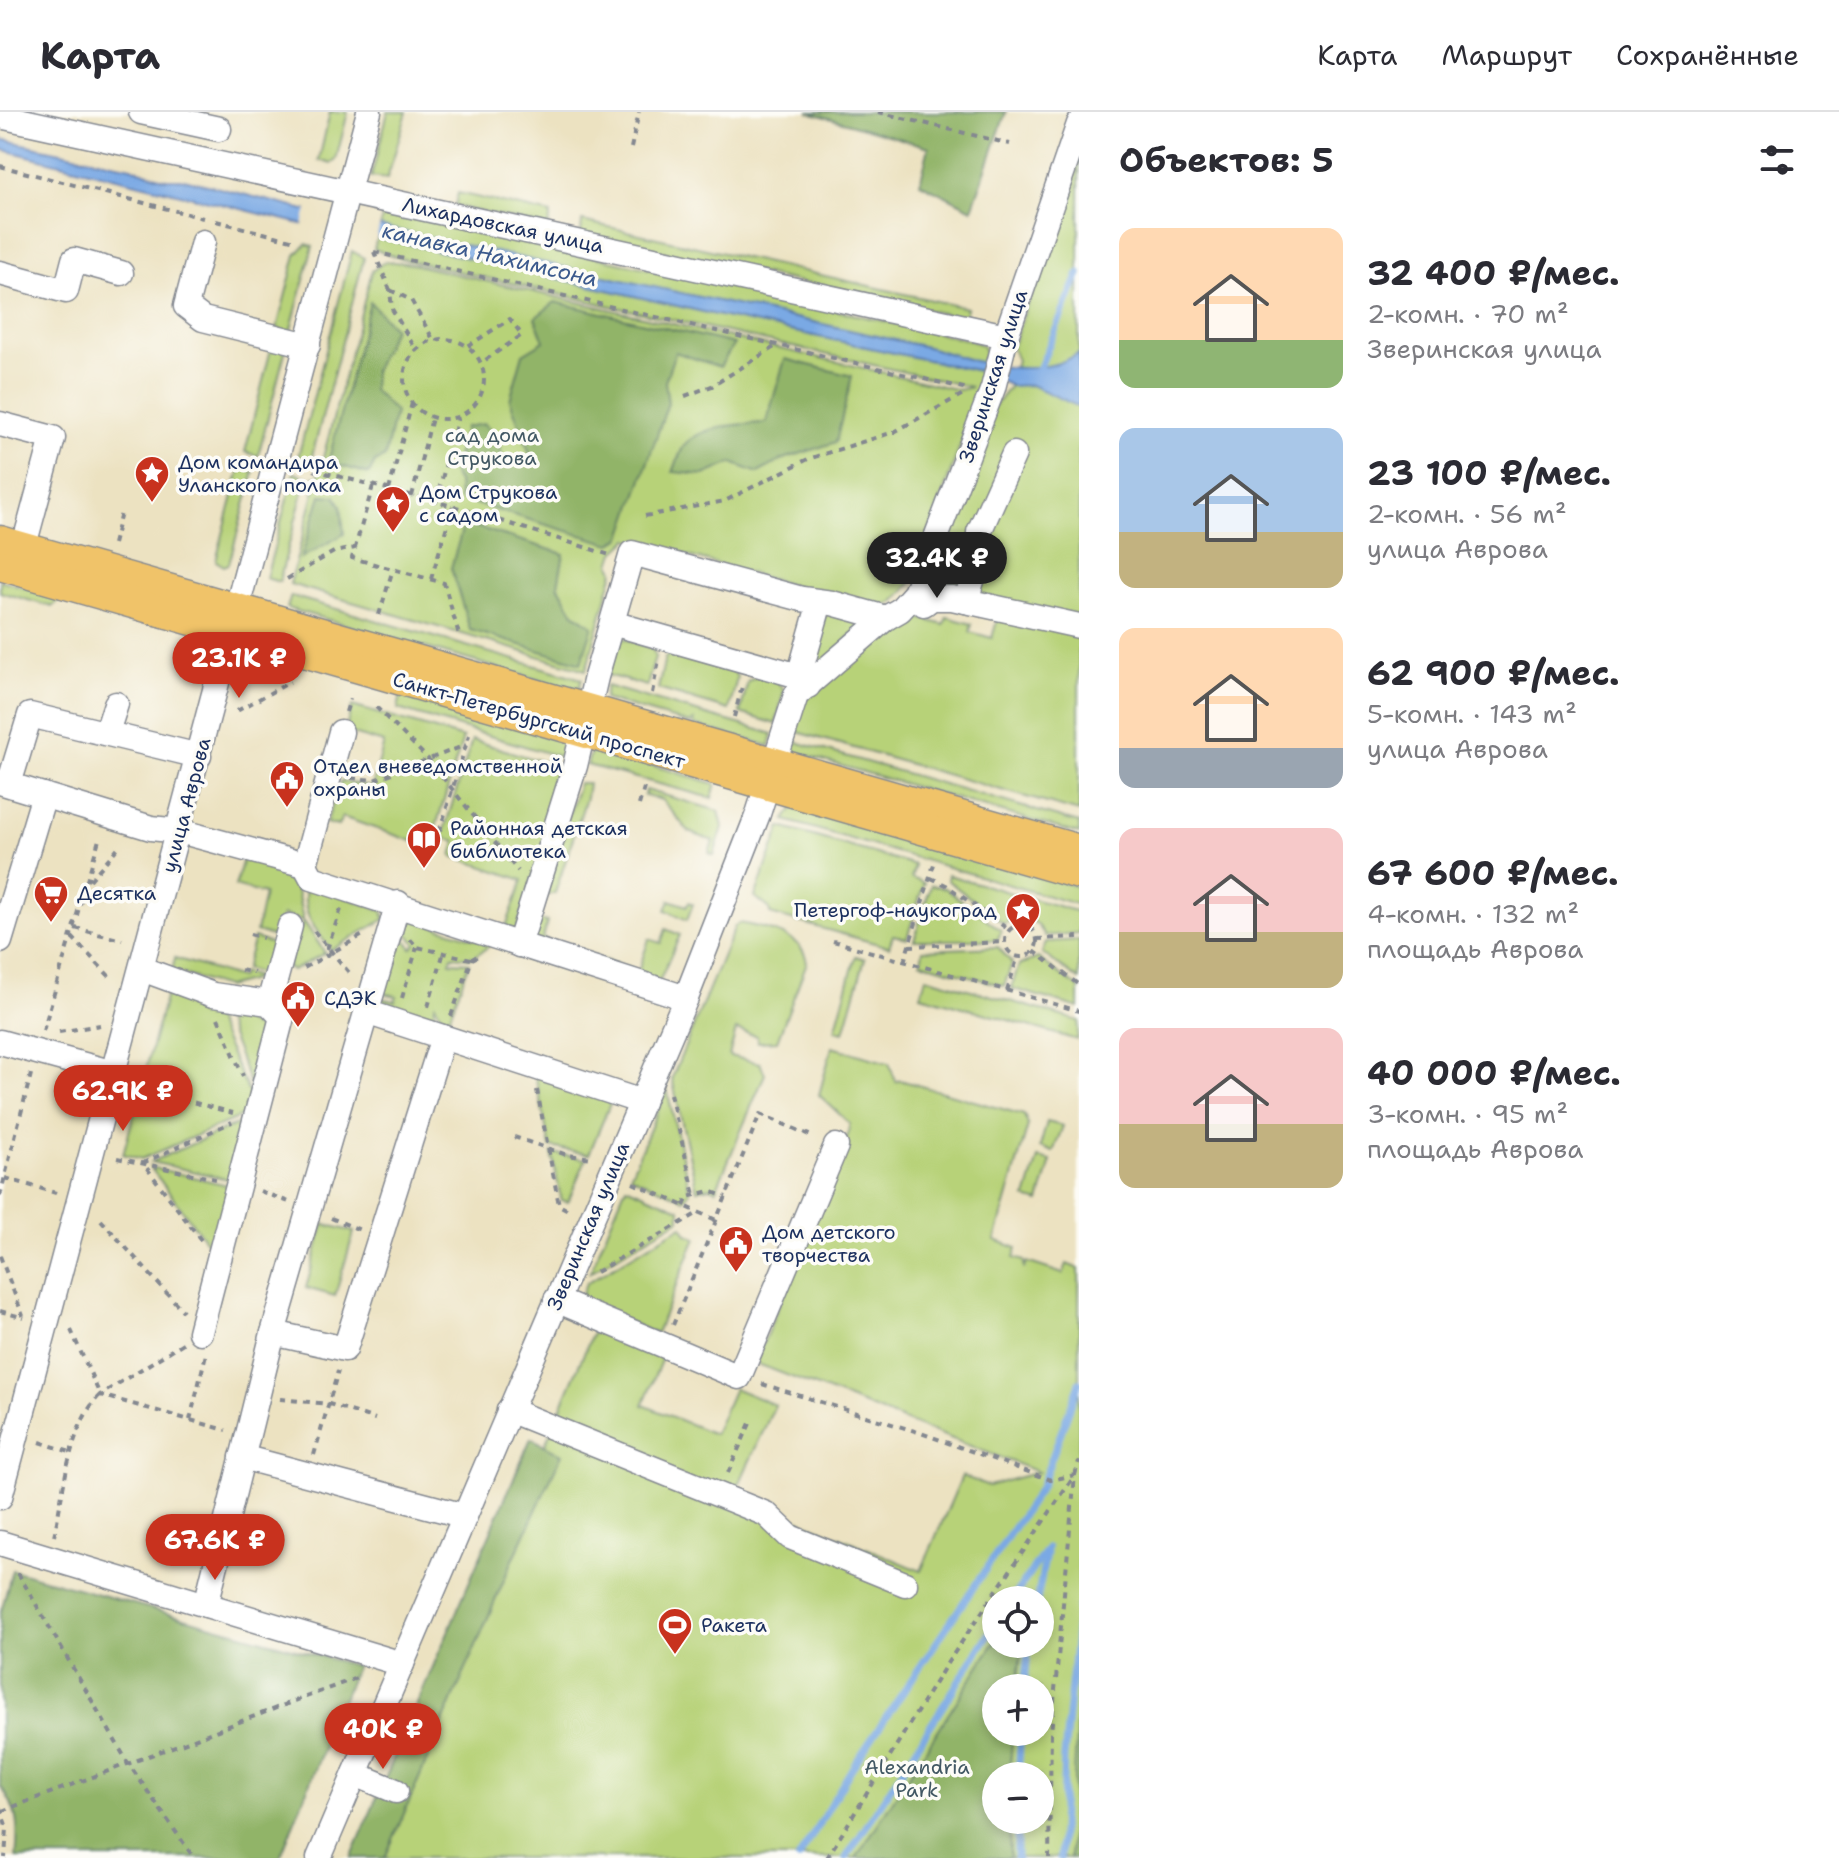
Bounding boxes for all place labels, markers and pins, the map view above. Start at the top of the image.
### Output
place label: Дом командира Уланского полка [178,449,342,498]
place icon: Дом командира Уланского полка [133,454,171,504]
place label: Дом Струкова с садом [419,479,558,528]
place icon: Дом Струкова с садом [374,484,412,534]
pin: 32.4K ₽ [863,532,1011,600]
pin: 23.1K ₽ [165,632,313,700]
place label: Отдел вневедомственной охраны [313,753,563,802]
public building icon: Отдел вневедомственной охраны [268,759,306,809]
place label: Районная детская библиотека [450,815,628,864]
library icon: Районная детская библиотека [405,820,443,870]
supermarket icon: Десятка [32,874,70,924]
place label: Десятка [77,880,157,906]
place icon: Петергоф-наукоград [1004,891,1042,941]
place label: Петергоф-наукоград [794,897,997,923]
public building icon: СДЭК [279,979,317,1029]
place label: СДЭК [324,985,377,1011]
pin: 62.9K ₽ [49,1065,197,1133]
place label: Дом детского творчества [762,1219,896,1268]
public building icon: Дом детского творчества [717,1224,755,1274]
pin: 67.6K ₽ [141,1514,289,1582]
sports icon: Ракета [656,1606,694,1656]
place label: Ракета [701,1612,767,1638]
pin: 40K ₽ [327,1703,439,1771]

